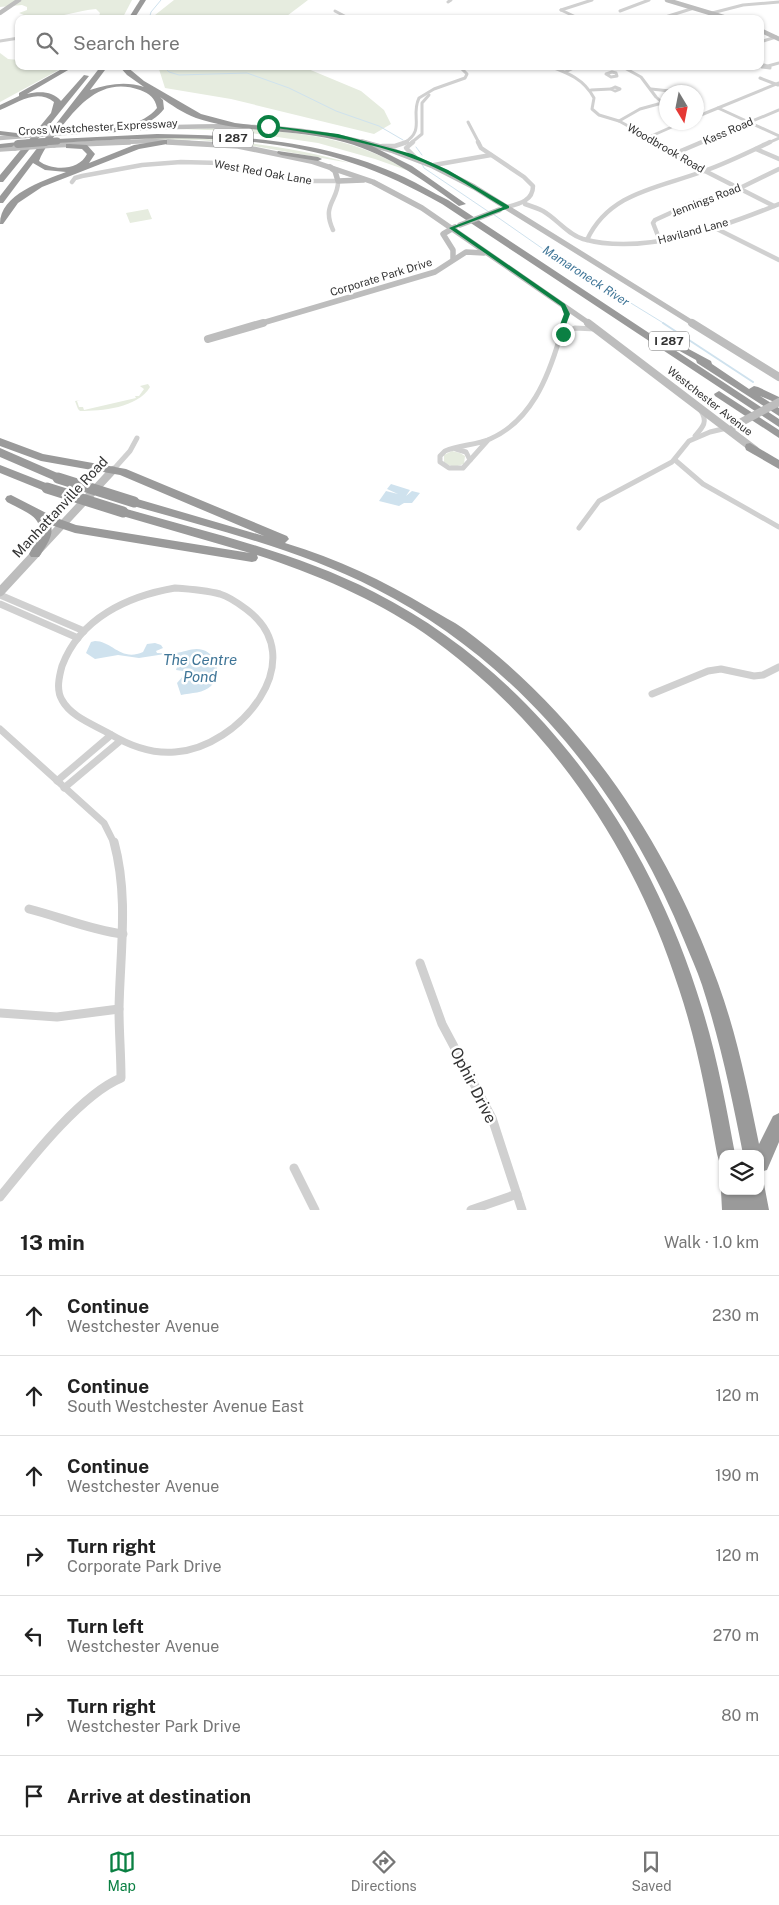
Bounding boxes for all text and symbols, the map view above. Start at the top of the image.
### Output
search box [15,15,764,70]
icon: search [33,29,61,57]
text: Search here [73,32,180,54]
north arrow [659,85,704,130]
route start [257,115,280,138]
street label: Kass Road [701,115,755,147]
street label: Cross Westchester Expressway [18,117,178,137]
street label: Woodbrook Road [625,121,707,175]
road number: I 287 [213,128,253,148]
street label: West Red Oak Lane [213,157,313,187]
street label: Jennings Road [670,181,742,219]
street label: Haviland Lane [656,216,730,246]
water label: Mamaroneck River [540,243,632,309]
street label: Corporate Park Drive [328,256,434,298]
route end [552,323,575,346]
road number: I 287 [649,332,689,351]
street label: Westchester Avenue [665,364,755,438]
street label: Manhattanville Road [9,453,111,561]
water label: The Centre Pond [163,651,237,685]
street label: Ophir Drive [446,1044,501,1126]
map controls [719,1150,764,1195]
button: layers [719,1150,764,1195]
text: 13 min [20,1230,85,1255]
text: Walk · 1.0 km [664,1233,759,1252]
text: Continue [67,1295,149,1317]
icon: ahead [20,1302,48,1330]
text: 230 m [712,1306,759,1325]
text: Westchester Avenue [67,1317,219,1336]
text: Continue [67,1375,149,1397]
icon: ahead [20,1382,48,1410]
text: 120 m [715,1386,759,1405]
text: South Westchester Avenue East [67,1397,304,1416]
text: Continue [67,1455,149,1477]
icon: ahead [20,1462,48,1490]
text: 190 m [715,1466,759,1485]
text: Westchester Avenue [67,1477,219,1496]
text: Turn right [67,1535,156,1557]
icon: right [20,1542,48,1570]
text: 120 m [715,1546,759,1565]
text: Corporate Park Drive [67,1557,222,1576]
text: Turn left [67,1615,144,1637]
icon: left [20,1622,48,1650]
text: 270 m [713,1626,759,1645]
text: Westchester Avenue [67,1637,219,1656]
text: Turn right [67,1695,156,1717]
icon: right [20,1702,48,1730]
text: 80 m [721,1706,759,1725]
text: Westchester Park Drive [67,1717,241,1736]
icon: arrive [20,1782,48,1810]
text: Arrive at destination [67,1785,251,1807]
tab: Map [107,1848,136,1894]
tab: Directions [351,1848,417,1894]
tab: Saved [631,1848,672,1894]

